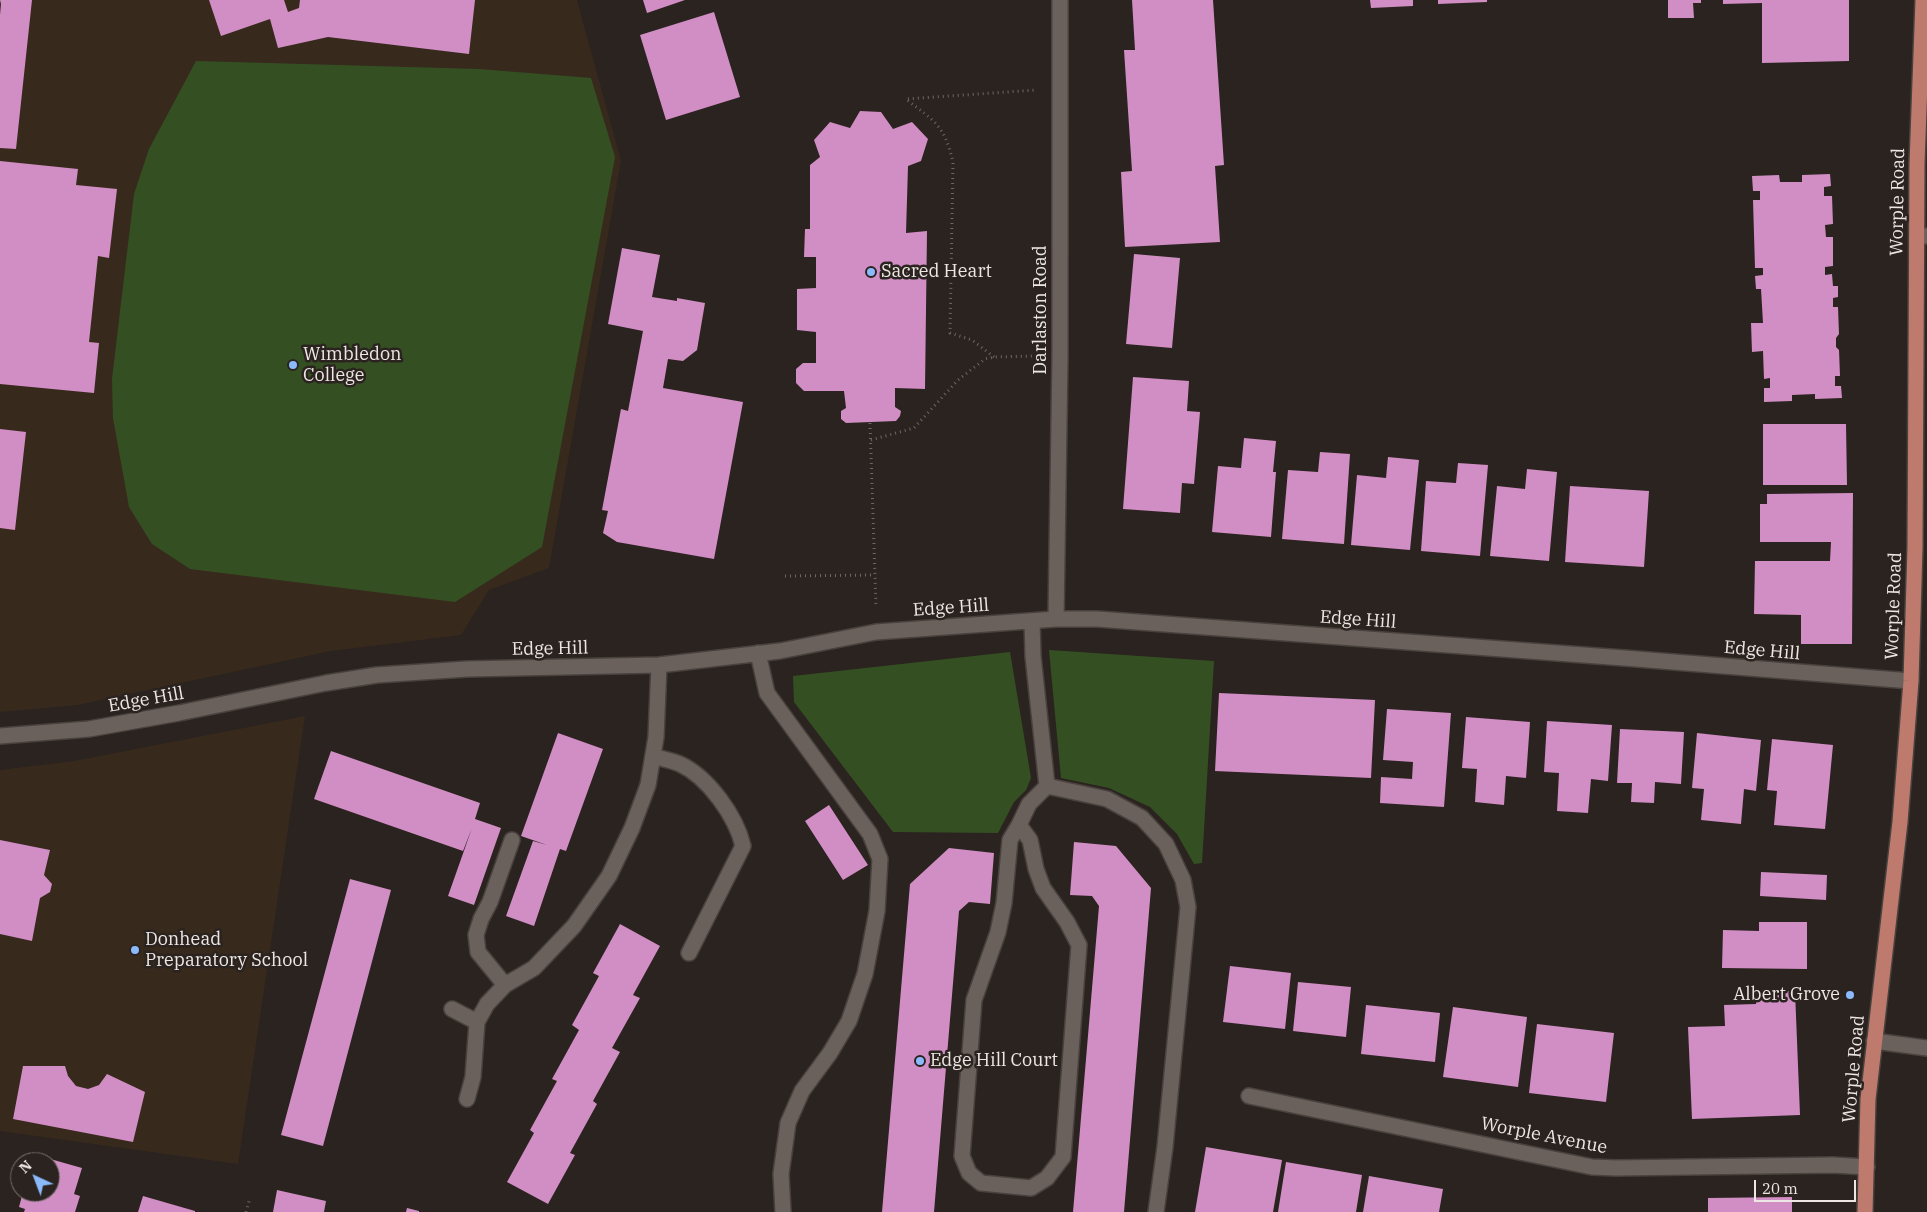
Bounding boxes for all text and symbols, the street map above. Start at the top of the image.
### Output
street label: Worple Road [1886,148,1910,256]
street label: Darlaston Road [1030,245,1052,375]
place label: Sacred Heart [881,261,992,283]
marker: Sacred Heart [865,266,877,278]
place label: Wimbledon College [303,344,402,386]
marker: Wimbledon College [287,359,299,371]
street label: Worple Road [1881,552,1907,660]
street label: Edge Hill [912,595,990,621]
street label: Edge Hill [1319,607,1397,633]
street label: Edge Hill [1723,637,1801,665]
street label: Edge Hill [512,638,588,660]
street label: Edge Hill [106,683,186,717]
place label: Donhead Preparatory School [145,929,308,972]
marker: Donhead Preparatory School [129,944,141,956]
place label: Albert Grove [1733,984,1840,1006]
marker: Albert Grove [1844,989,1856,1001]
street label: Worple Road [1839,1014,1869,1124]
place label: Edge Hill Court [930,1050,1058,1072]
marker: Edge Hill Court [914,1055,926,1067]
street label: Worple Avenue [1479,1113,1609,1159]
north arrow [10,1152,60,1202]
text: N [15,1156,36,1177]
scale bar [1757,1170,1860,1202]
text: 20 m [1762,1179,1798,1198]

